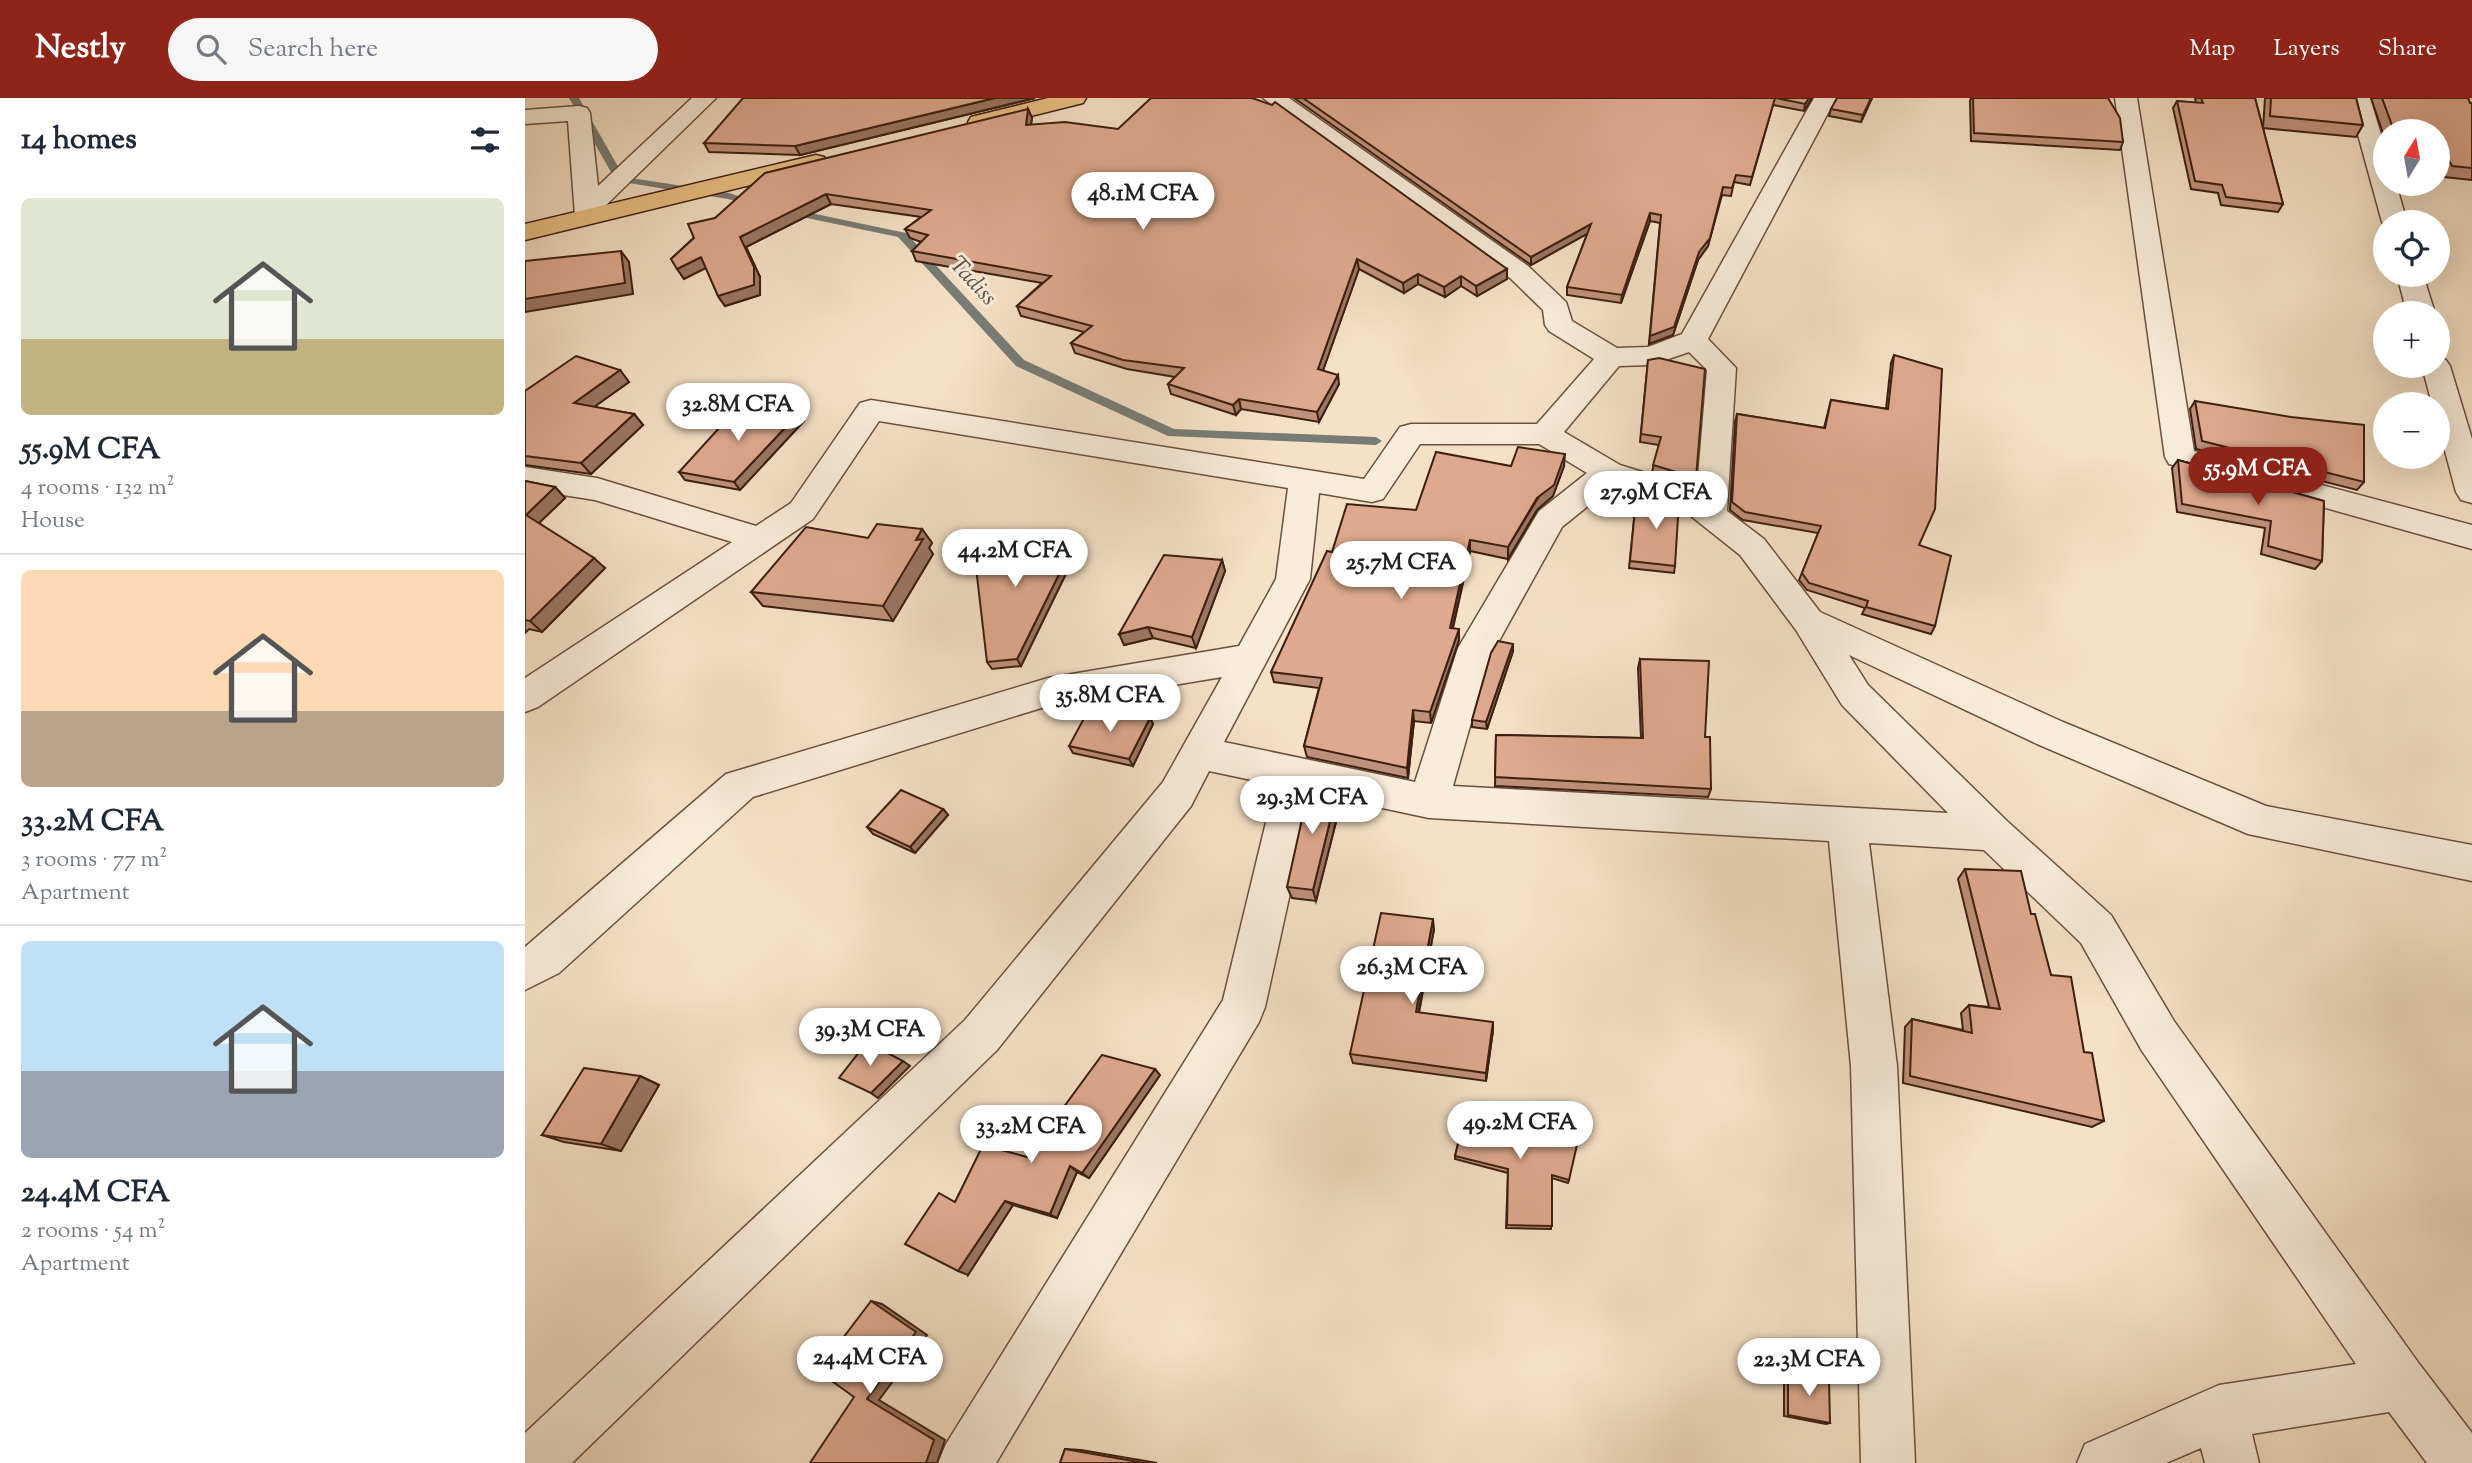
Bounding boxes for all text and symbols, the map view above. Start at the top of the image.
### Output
search box [168,18,658,81]
text: Nestly [35,25,126,73]
icon: search [192,30,230,68]
text: Search here [248,31,378,68]
text: Map [2189,32,2235,66]
text: Layers [2273,32,2340,66]
text: Share [2378,32,2437,66]
text: 14 homes [21,119,137,162]
north arrow [2373,119,2450,196]
map controls [2373,119,2450,469]
icon: filters [466,121,504,159]
pin: 48.1M CFA [1063,172,1223,232]
text: 48.1M CFA [1087,178,1199,211]
button: locate [2373,210,2450,287]
icon: home [200,243,326,369]
water label: Tadiss [941,250,1004,314]
button: + [2373,301,2450,378]
pin: 32.8M CFA [658,384,818,443]
text: 32.8M CFA [682,389,794,422]
button: − [2373,392,2450,469]
text: 55.9M CFA [21,429,161,472]
pin: 55.9M CFA [2178,448,2338,507]
text: 55.9M CFA [2204,453,2312,486]
text: 4 rooms · 132 m² [21,472,174,505]
pin: 27.9M CFA [1576,472,1736,531]
text: 27.9M CFA [1600,477,1712,510]
text: House [21,505,85,538]
pin: 44.2M CFA [935,530,1095,589]
text: 44.2M CFA [958,535,1072,568]
pin: 25.7M CFA [1321,542,1481,601]
text: 25.7M CFA [1346,547,1456,580]
icon: home [200,615,326,741]
pin: 35.8M CFA [1030,674,1190,734]
text: 35.8M CFA [1056,680,1164,713]
pin: 29.3M CFA [1232,776,1392,836]
text: 29.3M CFA [1256,782,1368,815]
text: 33.2M CFA [21,801,164,844]
text: 3 rooms · 77 m² [21,844,167,877]
text: Apartment [21,877,130,910]
pin: 26.3M CFA [1332,946,1492,1006]
text: 26.3M CFA [1356,952,1468,985]
icon: home [200,986,326,1112]
pin: 39.3M CFA [790,1009,950,1068]
text: 39.3M CFA [815,1014,925,1047]
pin: 49.2M CFA [1440,1102,1600,1161]
pin: 33.2M CFA [951,1105,1111,1165]
text: 49.2M CFA [1463,1107,1577,1140]
text: 33.2M CFA [976,1111,1086,1144]
text: 24.4M CFA [21,1172,170,1215]
text: 2 rooms · 54 m² [21,1215,165,1248]
text: Apartment [21,1248,130,1281]
pin: 24.4M CFA [790,1336,950,1396]
pin: 22.3M CFA [1729,1338,1889,1398]
text: 24.4M CFA [813,1342,927,1375]
text: 22.3M CFA [1753,1344,1865,1377]

